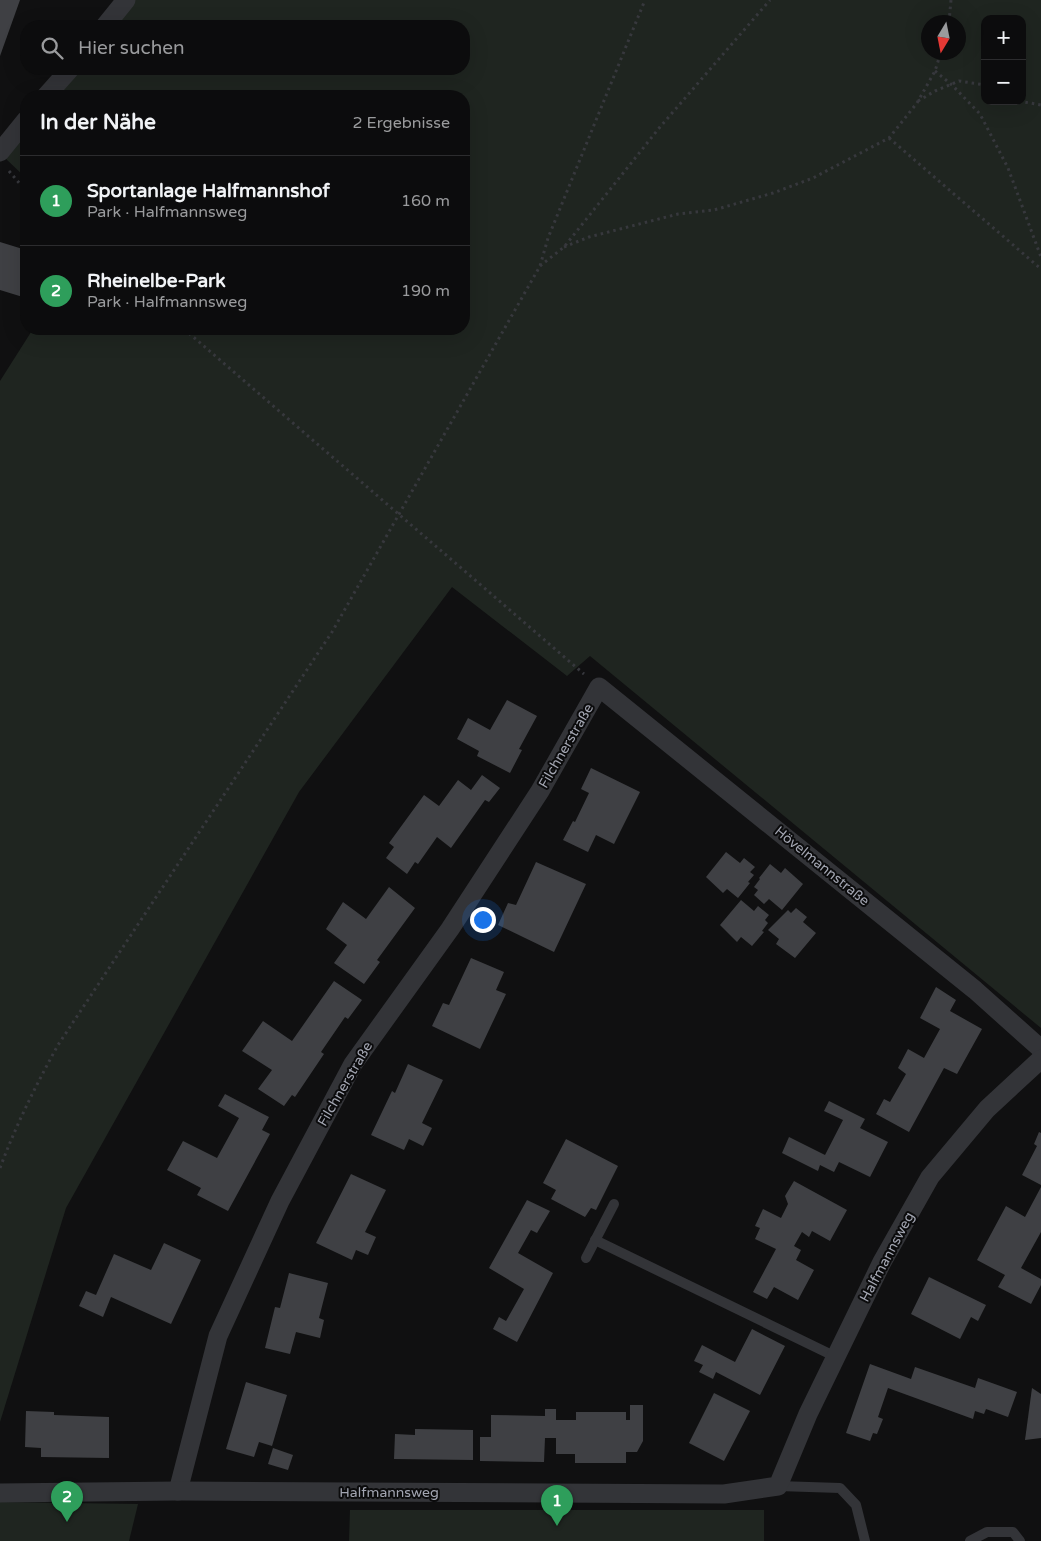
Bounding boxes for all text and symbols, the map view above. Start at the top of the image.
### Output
north arrow [921,15,966,60]
map controls [981,15,1026,105]
button: + [981,15,1026,60]
search box [20,20,470,75]
icon: search [38,34,66,62]
text: Hier suchen [78,37,185,59]
button: − [981,60,1026,105]
text: In der Nähe [40,110,156,135]
text: 2 Ergebnisse [352,113,450,133]
text: Sportanlage Halfmannshof [87,180,330,202]
text: 1 [51,191,61,211]
text: 160 m [401,191,450,211]
text: Park · Halfmannsweg [87,202,247,222]
text: Rheinelbe-Park [87,270,226,292]
text: 2 [51,281,61,301]
text: 190 m [401,281,450,301]
text: Park · Halfmannsweg [87,292,247,312]
street label: Filchnerstraße [535,701,597,791]
street label: Hövelmannstraße [771,823,873,909]
your location [470,907,496,933]
street label: Filchnerstraße [314,1039,376,1129]
street label: Halfmannsweg [856,1209,918,1305]
pin: 2 [51,1481,83,1522]
street label: Halfmannsweg [339,1484,439,1501]
pin: 1 [541,1485,573,1526]

